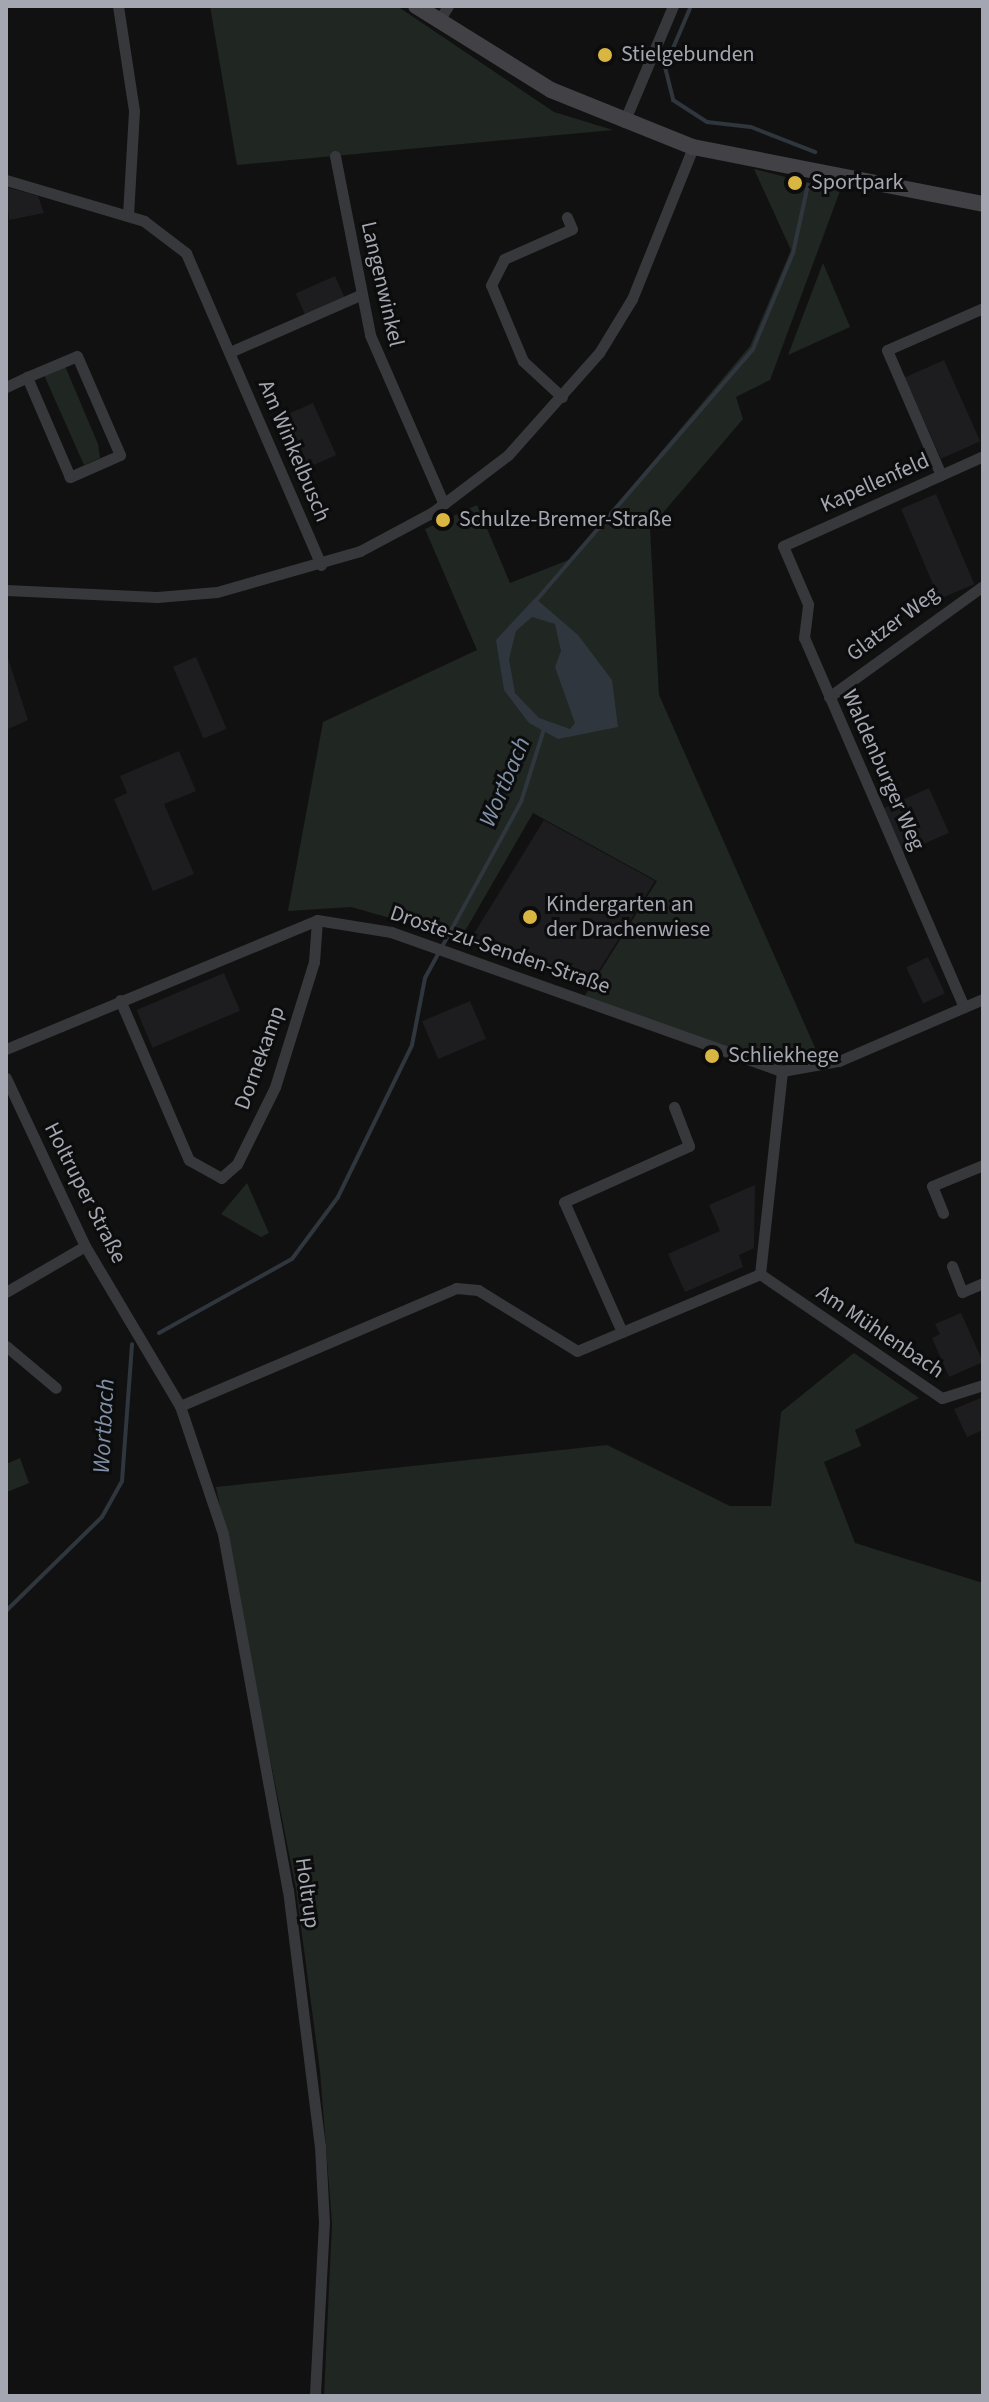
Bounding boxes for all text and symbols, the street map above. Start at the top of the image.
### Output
place label: Stielgebunden [621,42,755,68]
marker: Stielgebunden [596,46,614,64]
place label: Sportpark [811,170,903,196]
marker: Sportpark [786,174,804,192]
street label: Langenwinkel [355,219,409,349]
street label: Am Winkelbusch [252,376,336,526]
street label: Kapellenfeld [817,447,933,519]
place label: Schulze-Bremer-Straße [459,507,672,533]
marker: Schulze-Bremer-Straße [434,511,452,529]
street label: Glatzer Weg [842,581,944,667]
street label: Waldenburger Weg [836,686,930,854]
water label: Wortbach [473,733,537,831]
place label: Kindergarten an der Drachenwiese [546,891,710,942]
street label: Droste-zu-Senden-Straße [386,900,614,1000]
marker: Kindergarten an der Drachenwiese [521,908,539,926]
street label: Dornekamp [229,1003,291,1113]
place label: Schliekhege [728,1043,839,1069]
marker: Schliekhege [703,1047,721,1065]
street label: Holtruper Straße [38,1118,132,1268]
street label: Am Mühlenbach [811,1280,949,1384]
water label: Wortbach [87,1378,121,1474]
street label: Holtrup [289,1856,325,1930]

